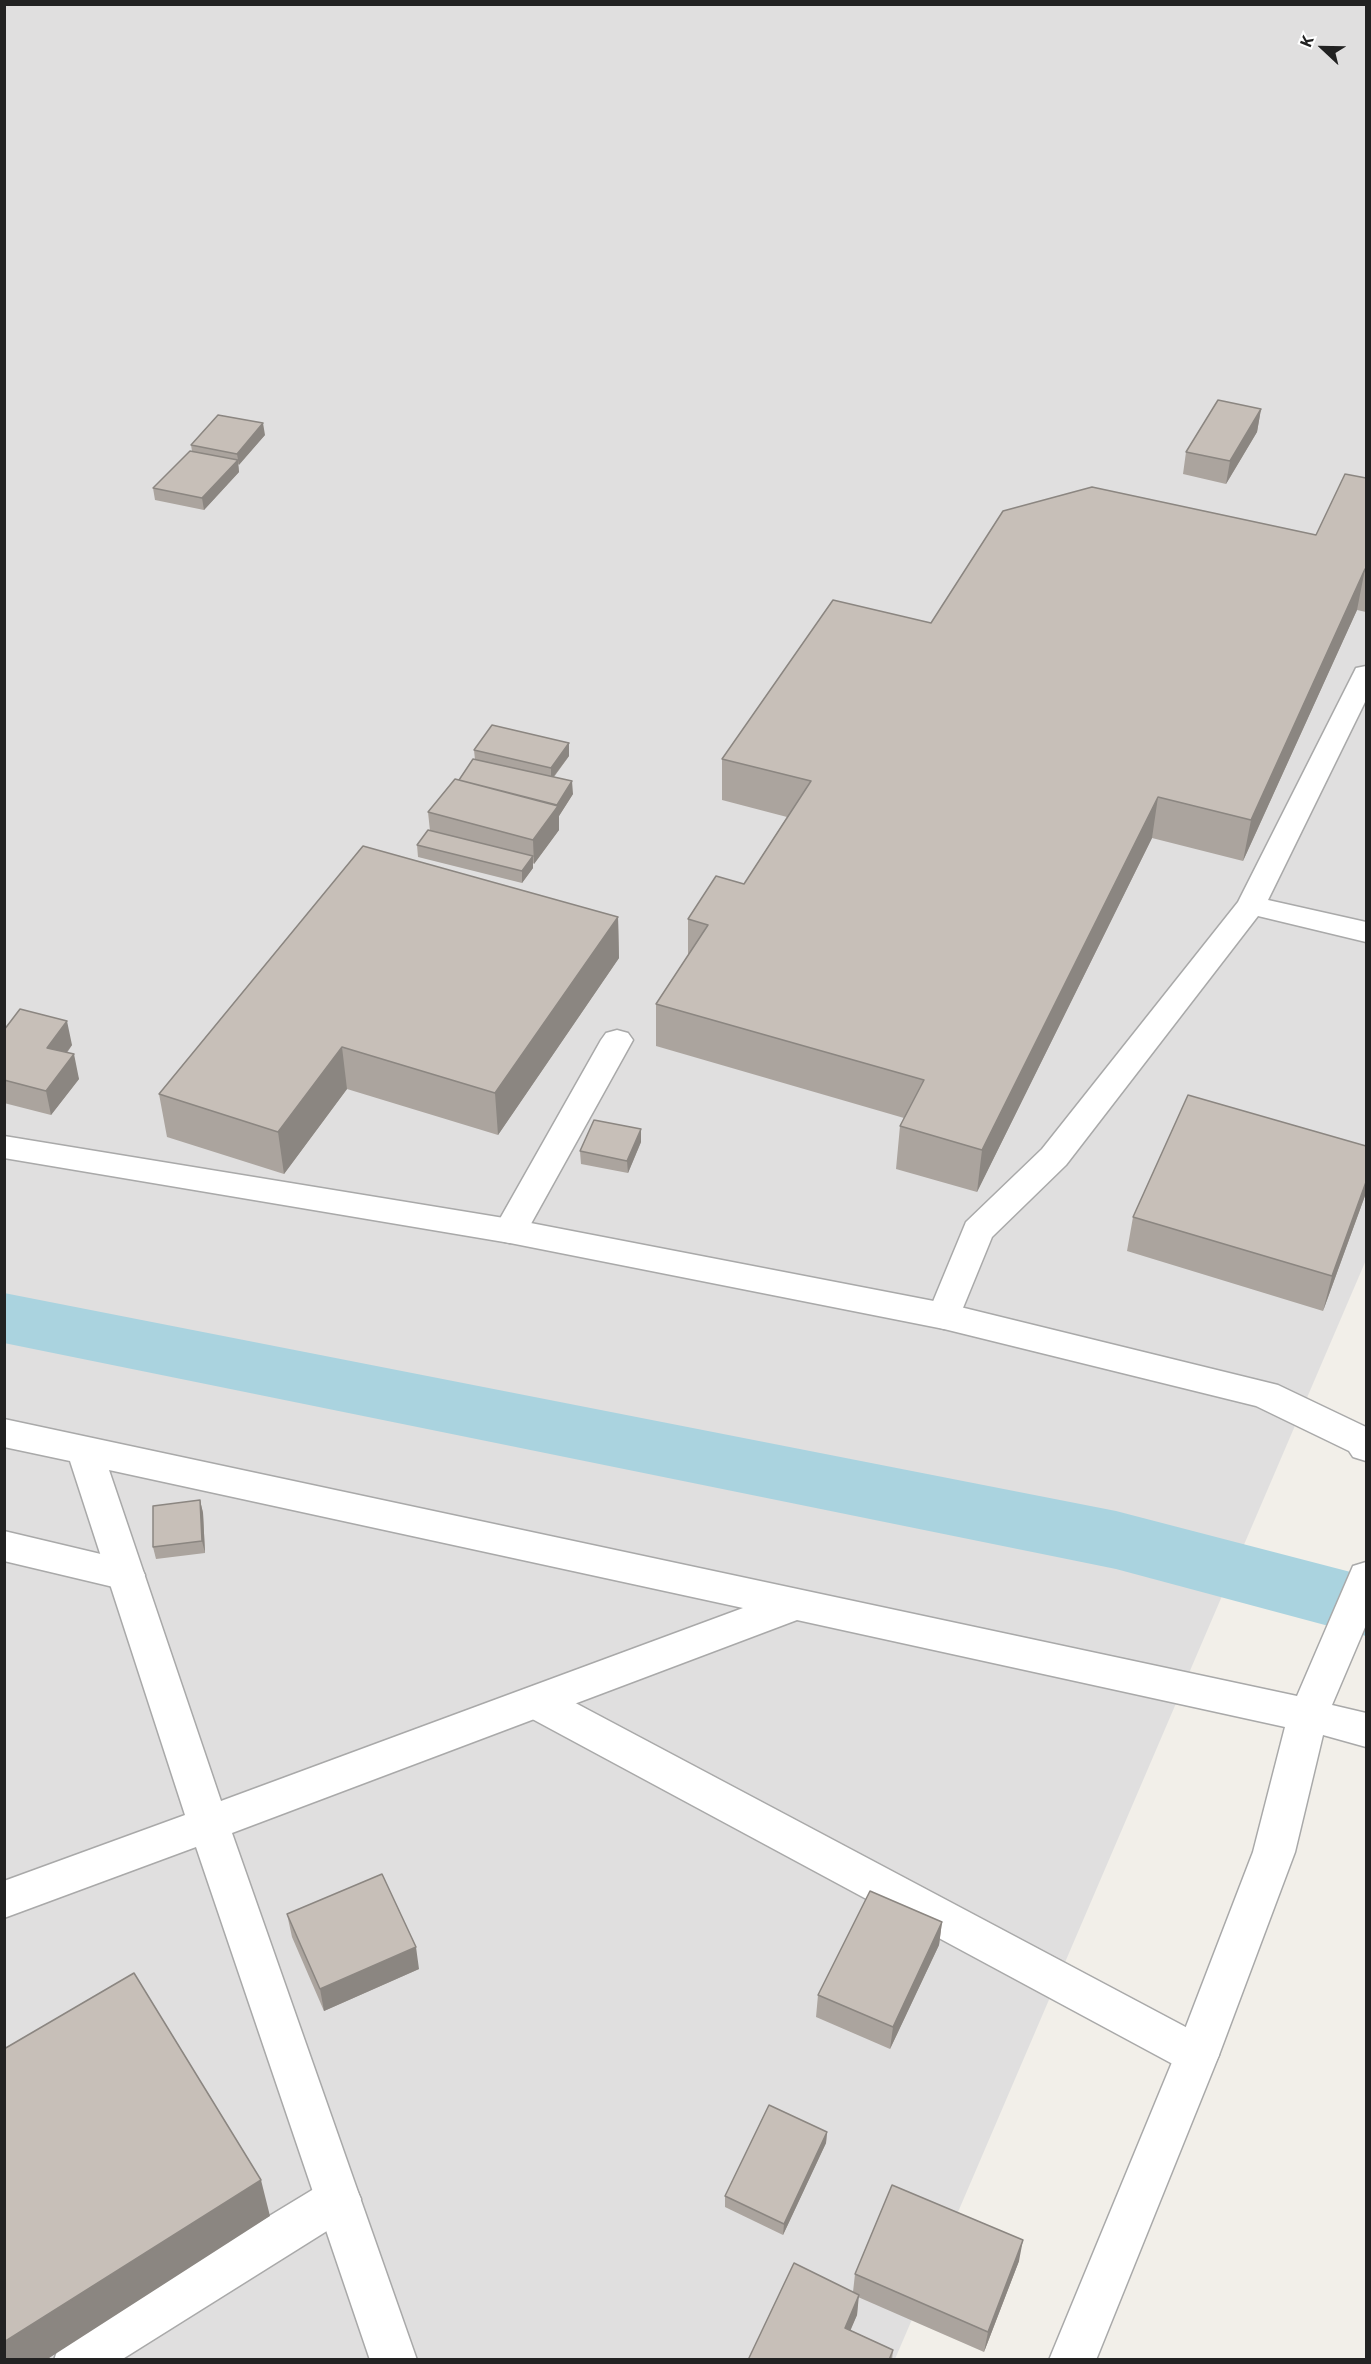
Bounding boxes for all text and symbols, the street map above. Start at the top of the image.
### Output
north arrow [1293,18,1353,78]
text: K [1294,32,1318,50]

